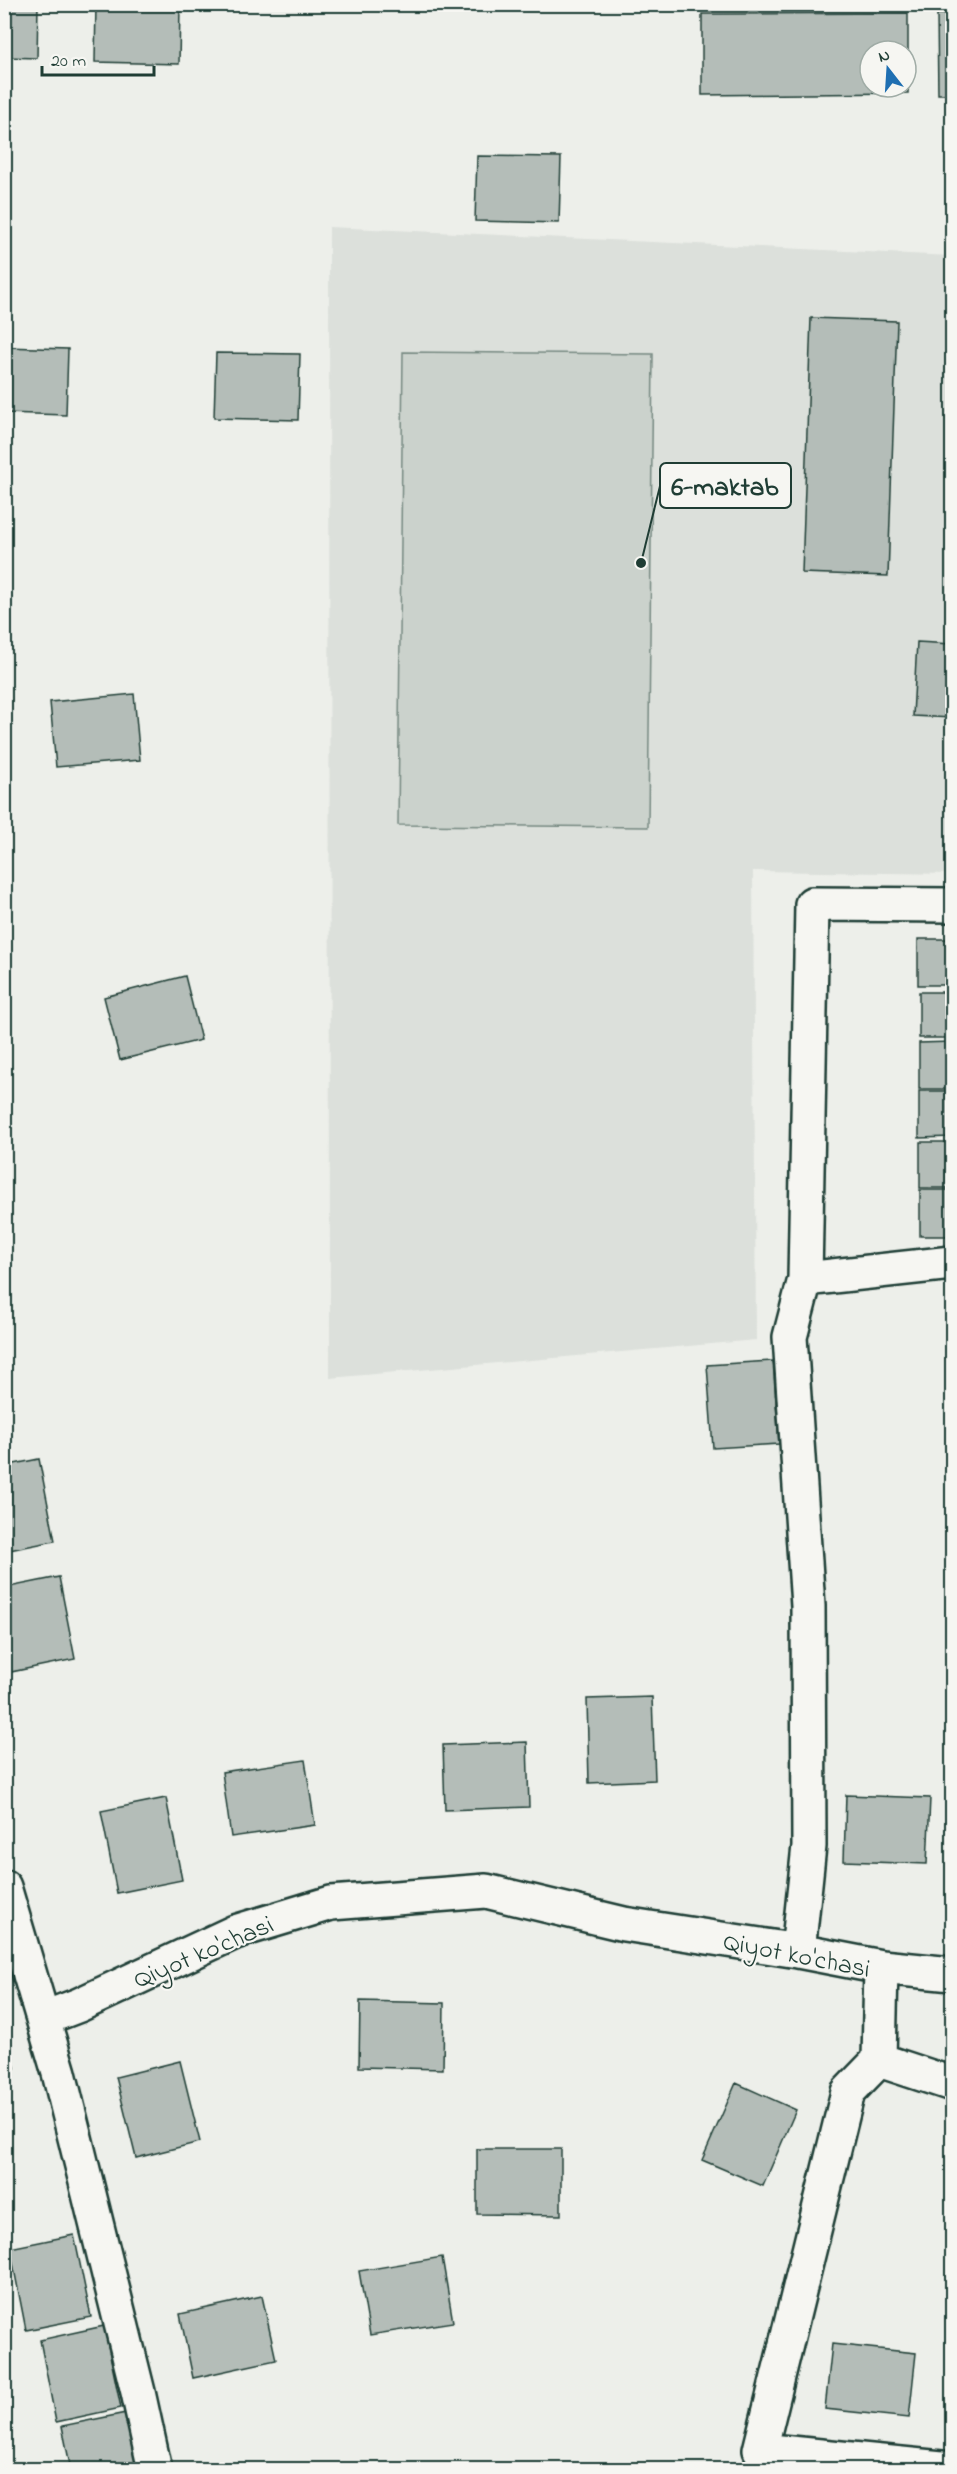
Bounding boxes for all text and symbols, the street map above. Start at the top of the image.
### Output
scale bar [42,39,154,77]
north arrow [858,39,918,99]
text: N [876,43,893,70]
text: 20 m [51,49,86,75]
callout: 6-maktab [660,463,791,508]
text: 6-maktab [671,469,779,508]
street label: Qiyot ko'chasi [128,1907,280,2000]
street label: Qiyot ko'chasi [720,1924,873,1990]

